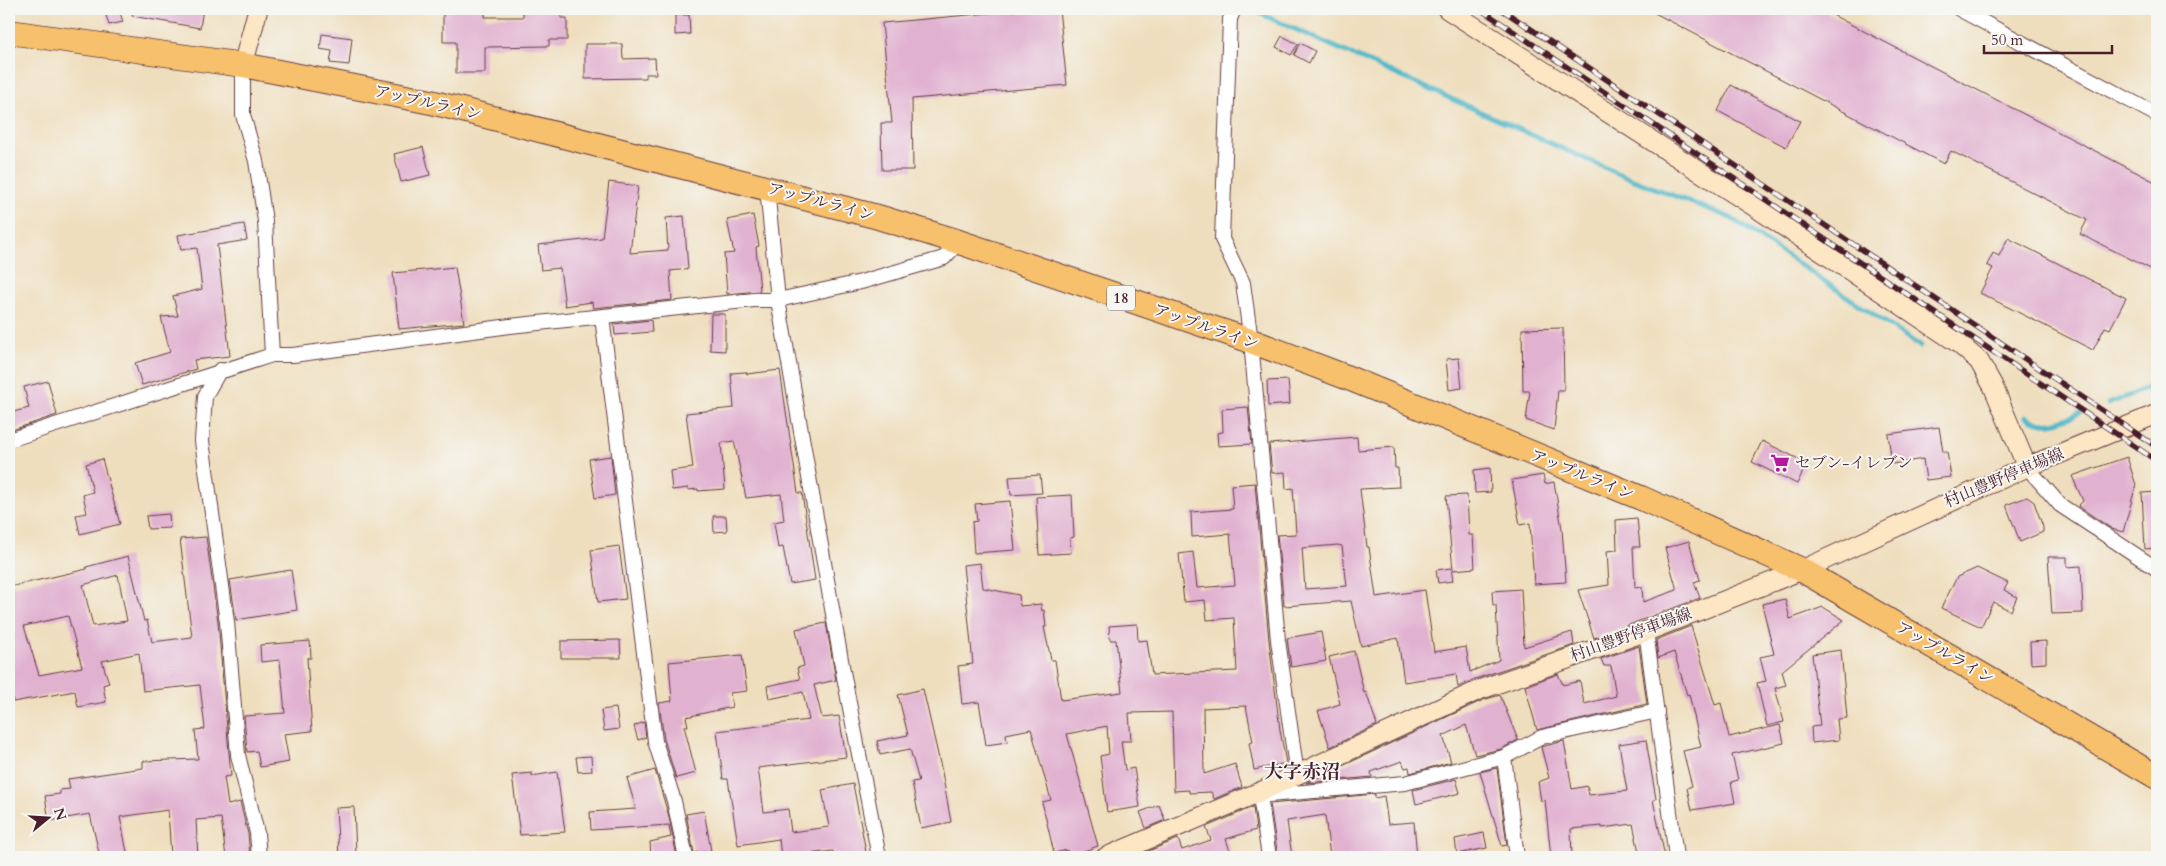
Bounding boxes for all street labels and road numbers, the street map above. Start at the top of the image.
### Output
street label: アップルライン [372,80,484,126]
street label: アップルライン [765,177,877,227]
road number: 18 [1107,286,1135,310]
street label: アップルライン [1151,299,1261,355]
street label: 村山豊野停車場線 [1941,443,2067,513]
street label: アップルライン [1527,444,1637,506]
street label: 村山豊野停車場線 [1567,603,1695,667]
street label: アップルライン [1892,616,1998,690]

